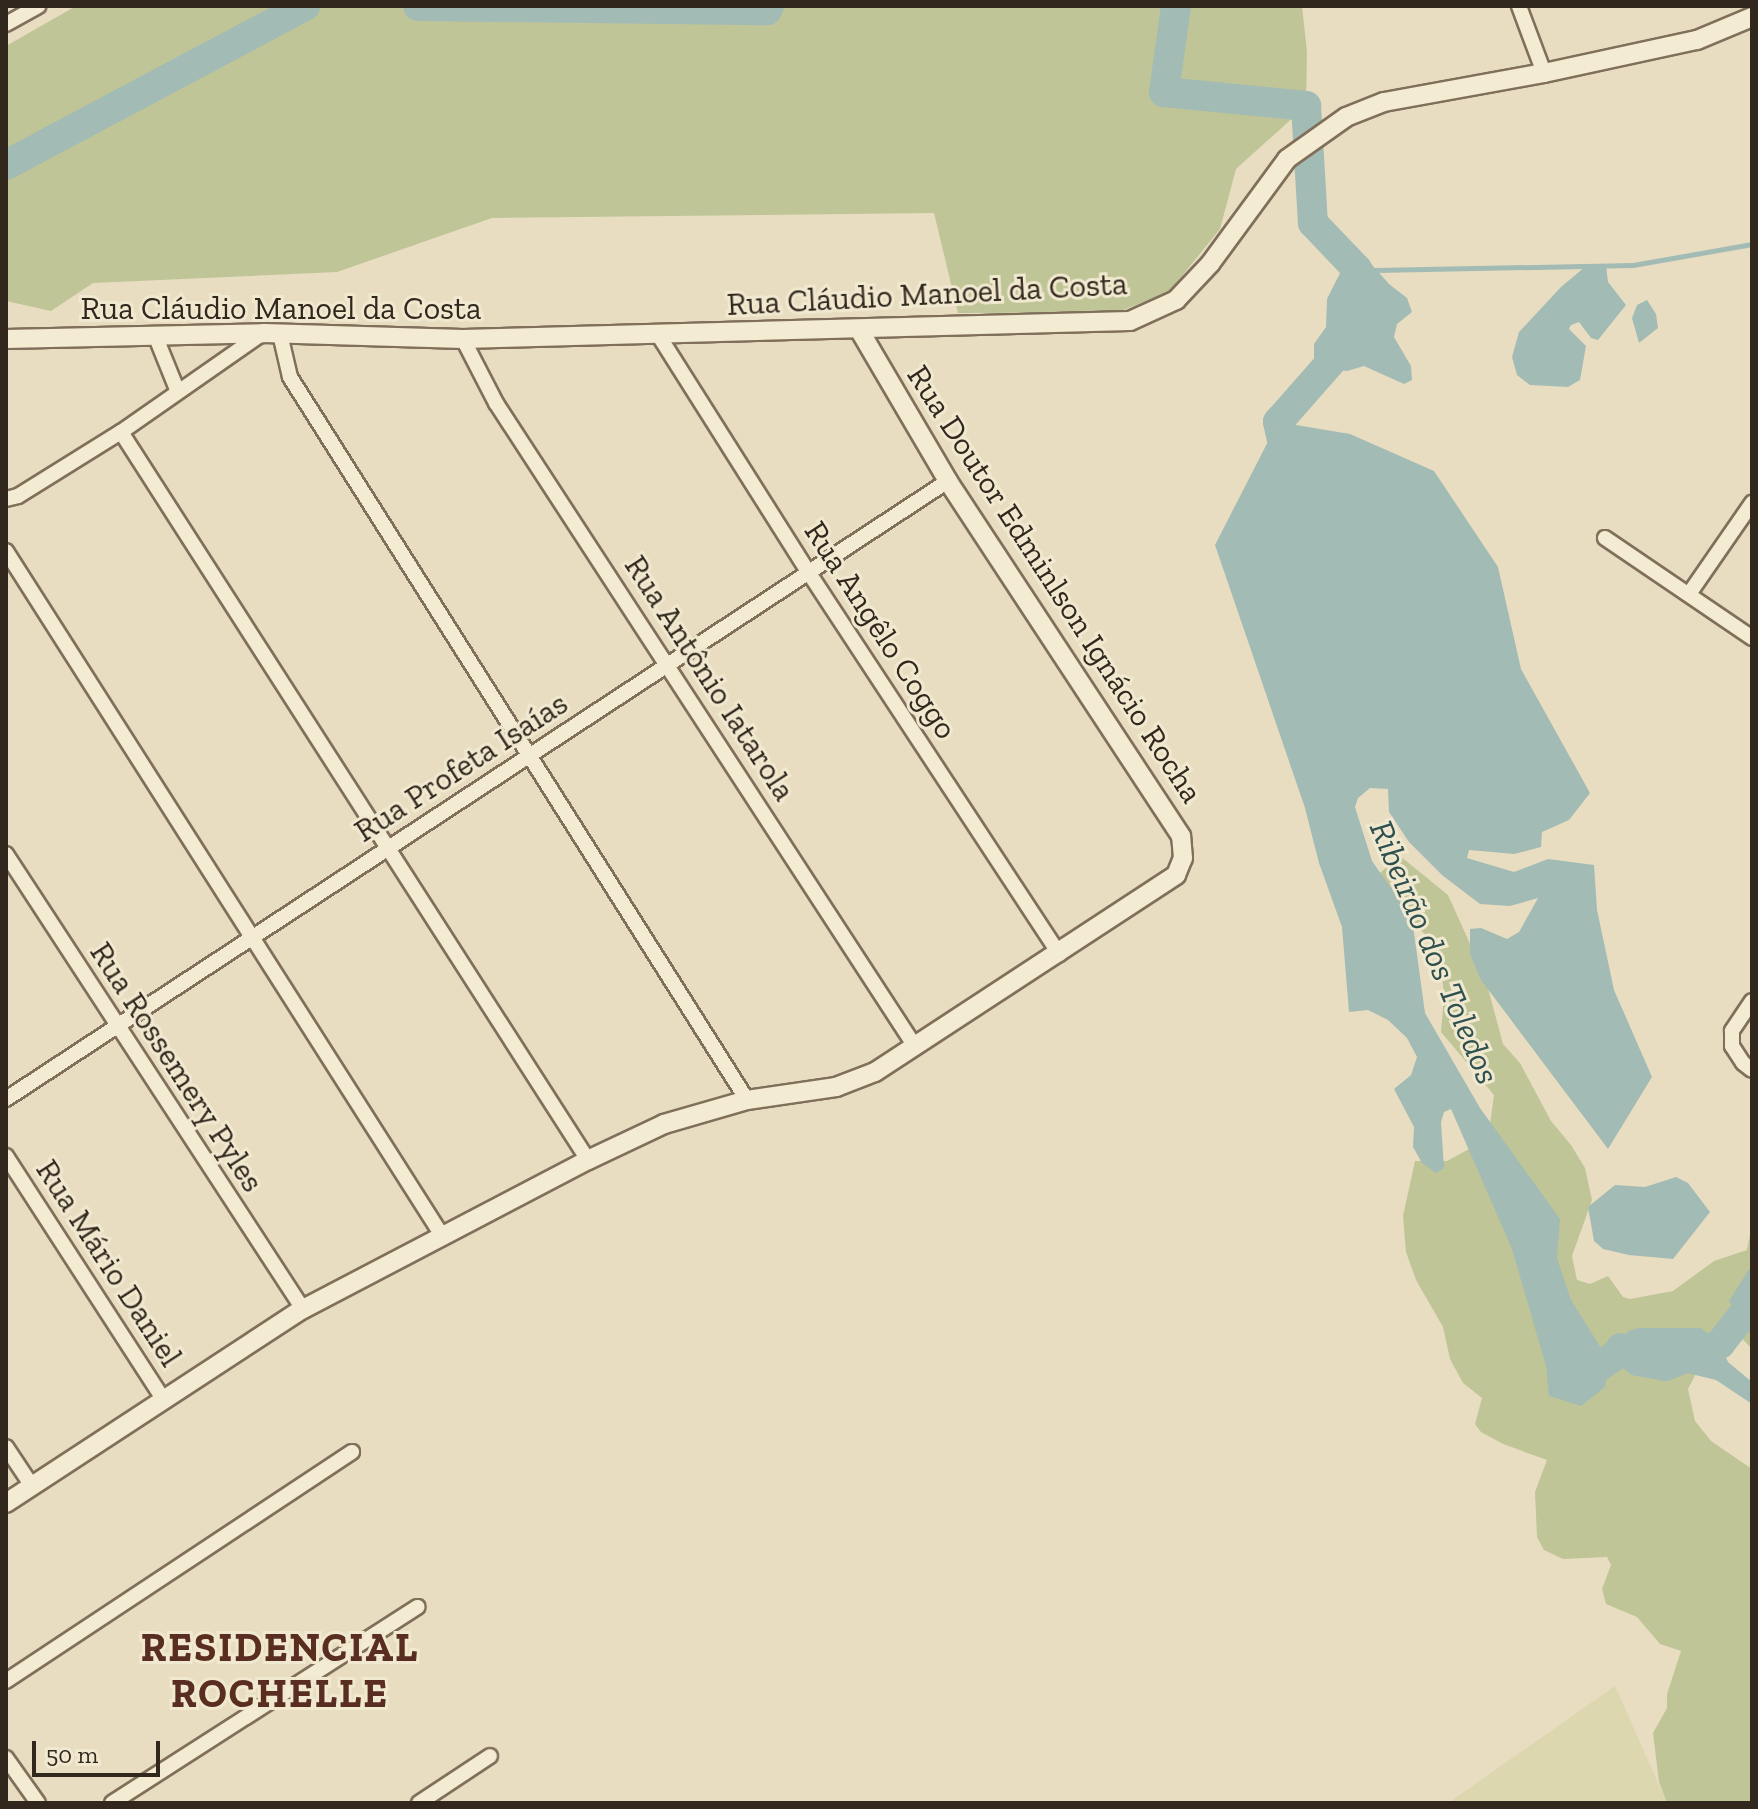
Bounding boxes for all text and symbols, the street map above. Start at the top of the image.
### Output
street label: Rua Cláudio Manoel da Costa [726,264,1128,324]
street label: Rua Cláudio Manoel da Costa [81,289,481,327]
street label: Rua Doutor Edminlson Ignácio Rocha [899,358,1211,810]
street label: Rua Angêlo Coggo [796,514,966,746]
street label: Rua Antônio Iatarola [616,548,804,808]
street label: Rua Profeta Isaías [347,684,575,850]
water label: Ribeirão dos Toledos [1361,814,1509,1090]
street label: Rua Rossemery Pyles [82,935,272,1199]
street label: Rua Mário Daniel [28,1153,190,1373]
district label: RESIDENCIAL ROCHELLE [141,1623,419,1717]
scale bar [36,1725,164,1775]
text: 50 m [46,1740,98,1769]

